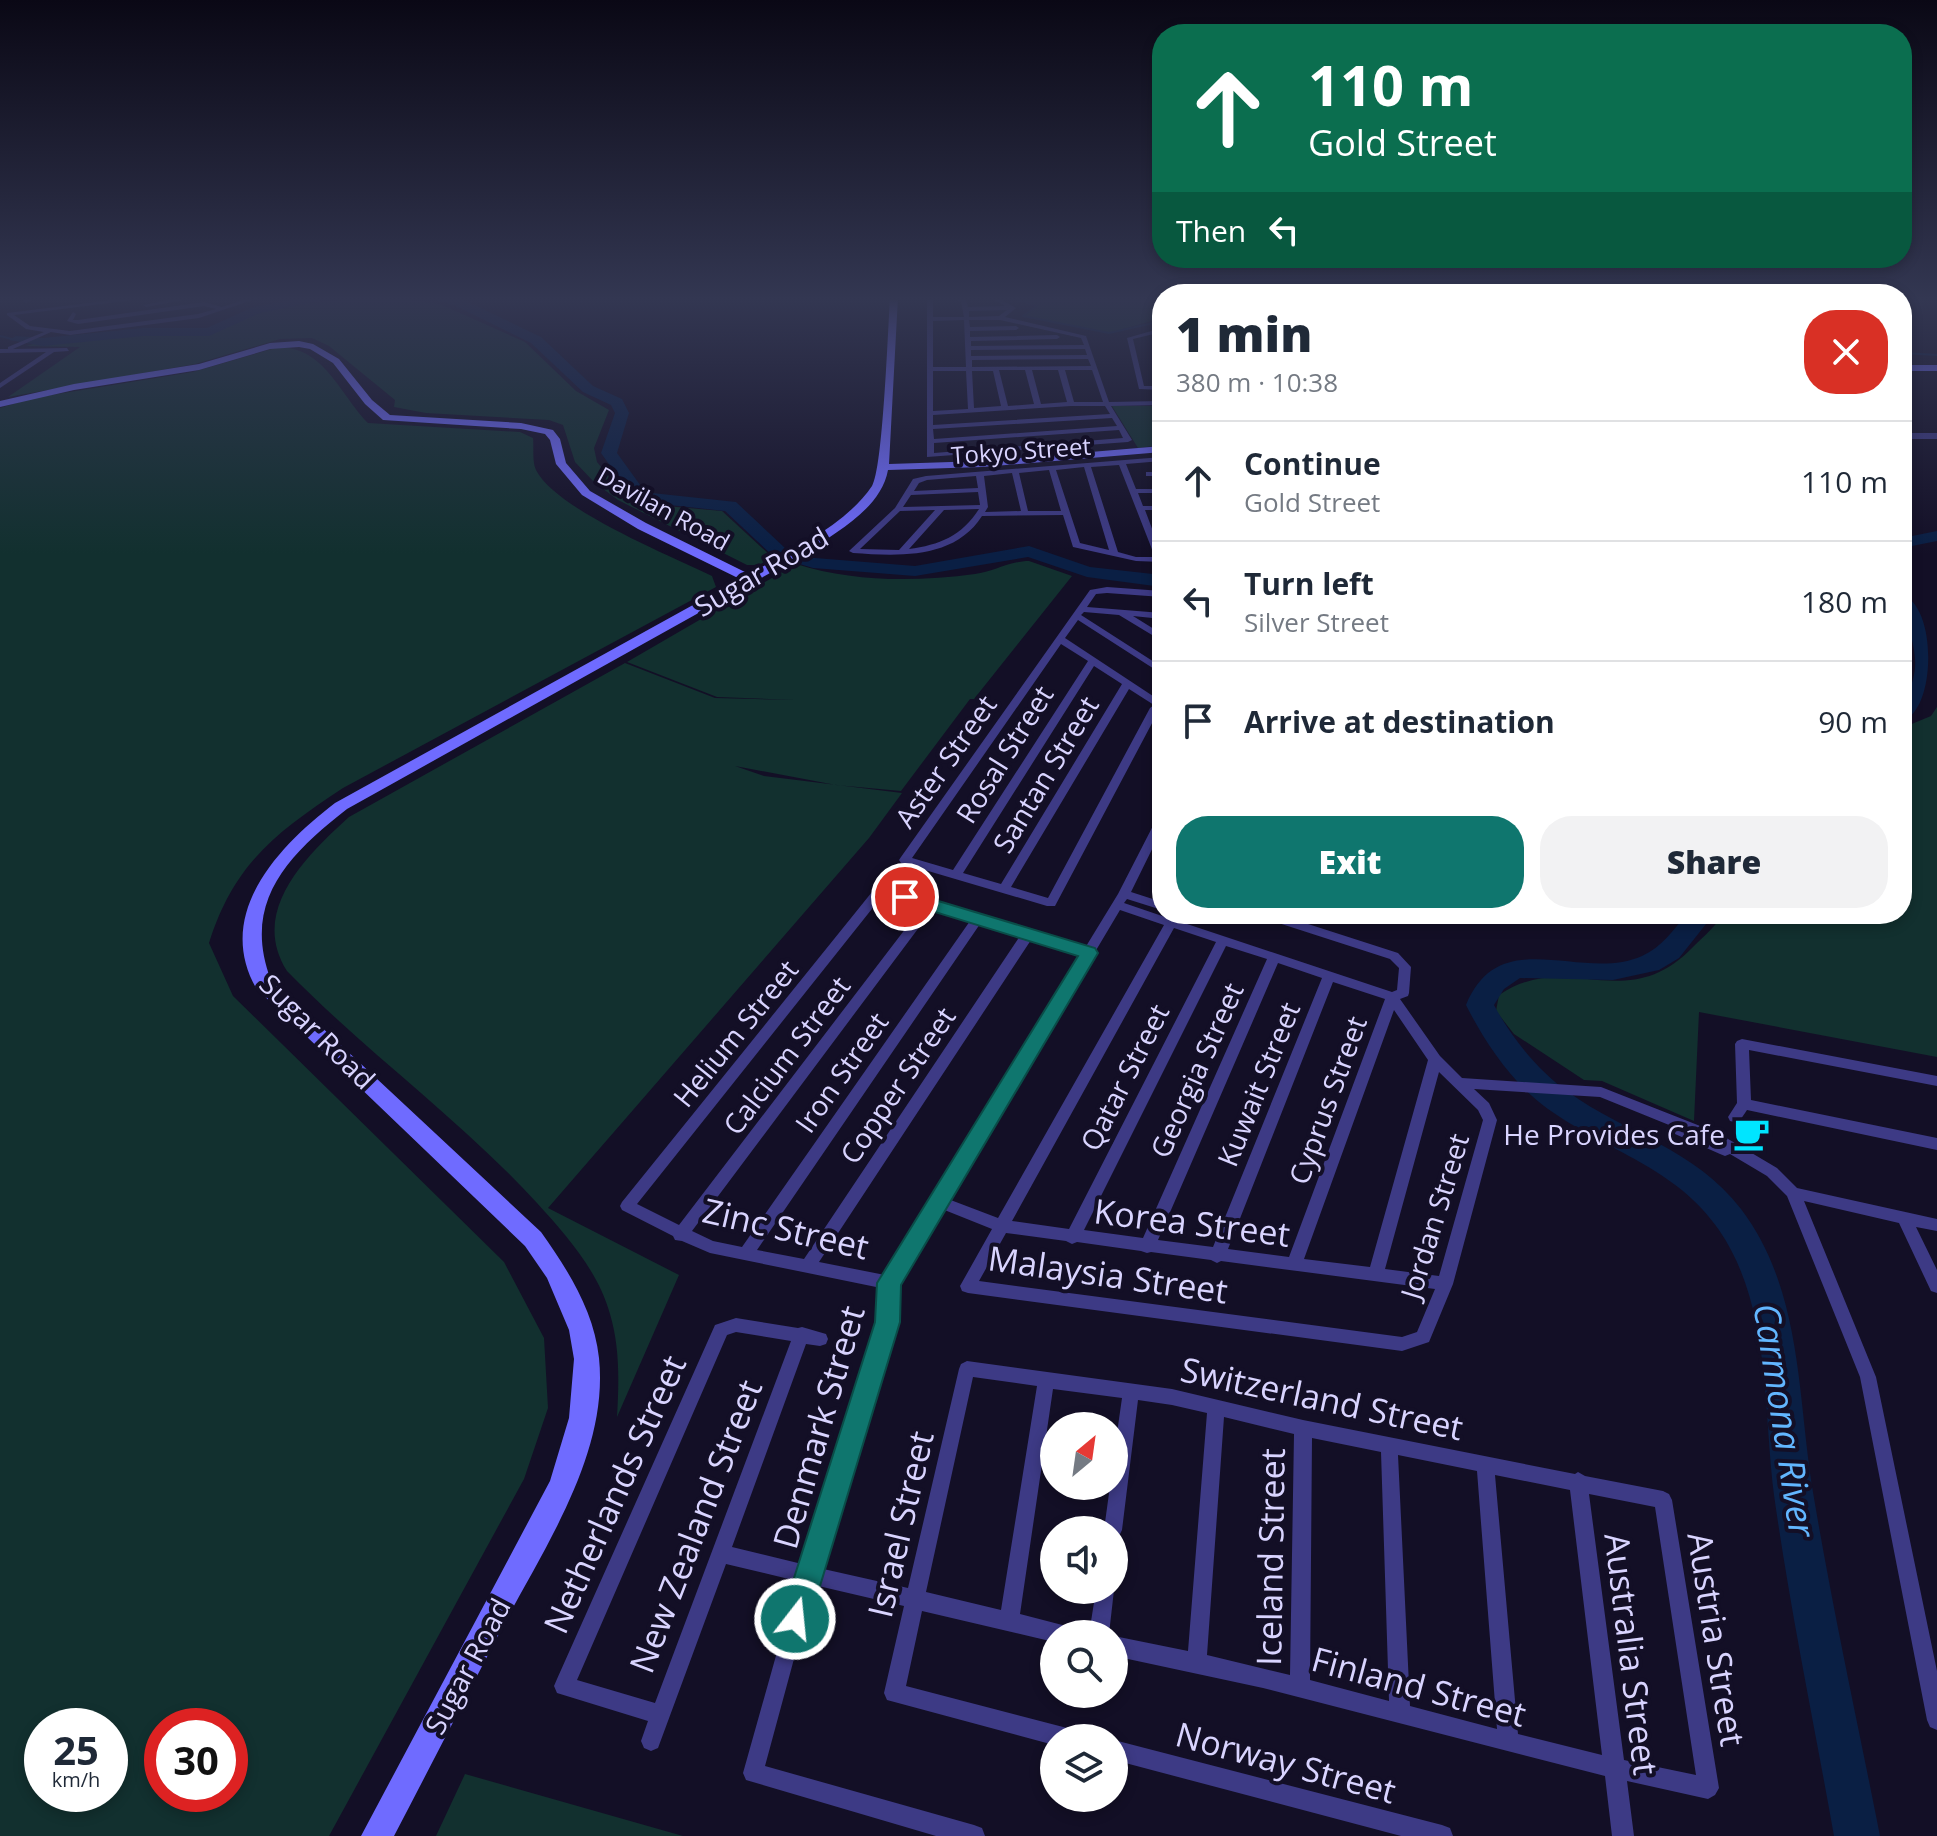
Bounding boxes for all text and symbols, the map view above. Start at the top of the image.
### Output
text: 110 m [1308,46,1474,122]
icon: ahead [1176,56,1280,160]
text: Gold Street [1308,118,1497,167]
icon: left [1262,208,1306,252]
text: Then [1176,210,1246,251]
text: 1 min [1176,301,1312,366]
button: close [1804,310,1888,394]
text: 380 m · 10:38 [1176,364,1338,400]
street label: Tokyo Street [950,429,1092,471]
text: Continue [1244,443,1381,484]
street label: Davilan Road [592,458,736,558]
icon: ahead [1176,459,1220,503]
text: 110 m [1801,461,1888,502]
text: Gold Street [1244,484,1380,520]
street label: Sugar Road [687,517,835,625]
text: Turn left [1244,563,1374,604]
icon: left [1176,579,1220,623]
text: 180 m [1801,581,1888,622]
text: Silver Street [1244,604,1389,640]
street label: Rosal Street [947,678,1061,830]
street label: Aster Street [885,687,1005,835]
street label: Santan Street [983,689,1107,859]
icon: arrive [1176,699,1220,743]
text: Arrive at destination [1244,701,1555,742]
text: 90 m [1818,701,1888,742]
button: Exit [1176,816,1524,908]
button: Share [1540,816,1888,908]
pin [871,863,939,931]
icon: arrive [883,875,927,919]
street label: Helium Street [664,951,806,1115]
street label: Sugar Road [252,965,384,1097]
street label: Calcium Street [714,968,858,1142]
street label: Georgia Street [1140,977,1252,1163]
street label: Kuwait Street [1208,996,1308,1172]
street label: Qatar Street [1071,997,1177,1157]
street label: Copper Street [831,999,963,1171]
street label: Iron Street [786,1004,896,1140]
street label: Cyprus Street [1279,1011,1375,1189]
place label: He Provides Cafe [1503,1115,1725,1153]
cafe icon: He Provides Cafe [1732,1115,1770,1153]
street label: Jordan Street [1390,1129,1477,1306]
street label: Zinc Street [698,1187,874,1269]
street label: Korea Street [1091,1187,1293,1257]
street label: Malaysia Street [985,1234,1231,1314]
street label: Denmark Street [761,1300,875,1554]
water label: Carmona River [1742,1300,1828,1542]
street label: Switzerland Street [1177,1346,1467,1450]
street label: Netherlands Street [532,1348,696,1640]
street label: New Zealand Street [618,1373,772,1679]
north arrow [1040,1412,1128,1500]
map controls [1040,1412,1128,1812]
street label: Israel Street [856,1426,944,1622]
street label: Iceland Street [1245,1448,1295,1666]
button: sound [1040,1516,1128,1604]
street label: Austria Street [1677,1529,1757,1749]
street label: Australia Street [1594,1530,1670,1778]
position arrow [753,1577,837,1661]
street label: Sugar Road [415,1591,519,1741]
button: search [1040,1620,1128,1708]
street label: Finland Street [1307,1635,1531,1737]
speed limit sign: 30 [144,1708,248,1812]
street label: Norway Street [1171,1711,1401,1813]
text: 25 [53,1722,99,1777]
button: layers [1040,1724,1128,1812]
text: km/h [52,1766,100,1793]

